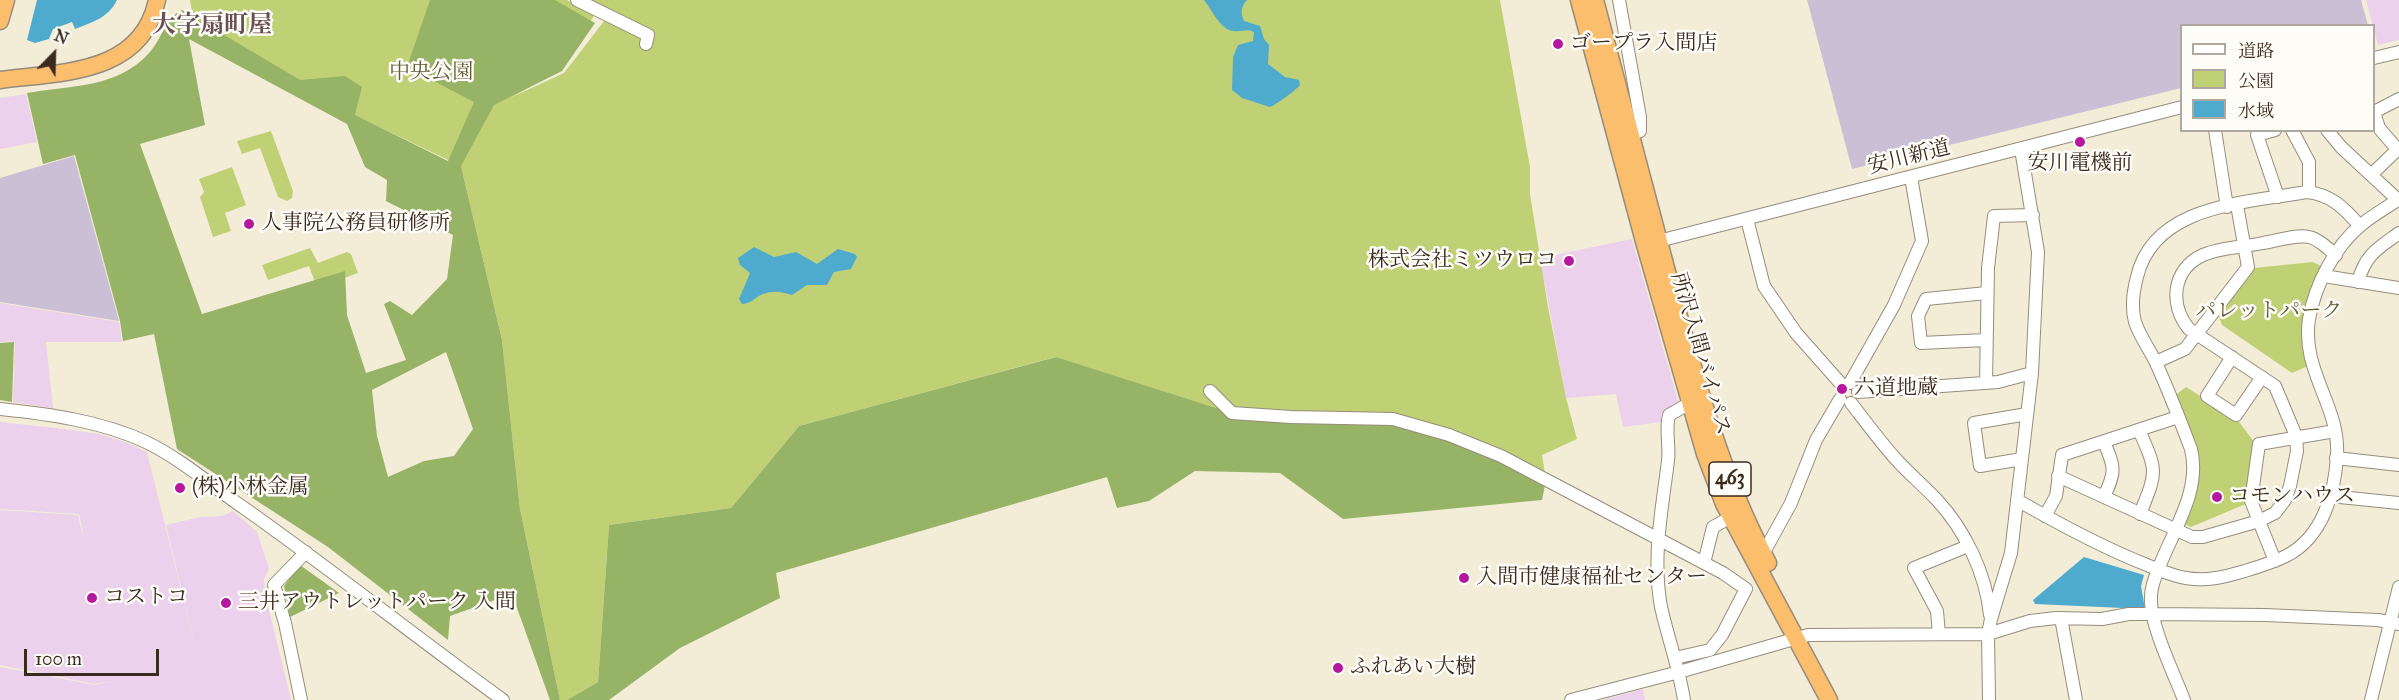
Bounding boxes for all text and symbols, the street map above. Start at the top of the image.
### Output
district label: 大字扇町屋 [152,12,272,40]
north arrow [24,24,84,84]
legend [2180,24,2375,132]
text: N [51,26,71,48]
place label: ゴープラ入間店 [1570,31,1717,57]
marker: ゴープラ入間店 [1551,37,1565,51]
text: 道路 [2238,40,2274,62]
park label: 中央公園 [389,60,473,86]
text: 公園 [2238,70,2274,92]
text: 水域 [2238,100,2274,122]
marker: 安川電機前 [2073,135,2087,149]
street label: 安川新道 [1865,136,1953,180]
place label: 安川電機前 [2028,151,2132,177]
place label: 人事院公務員研修所 [261,211,450,237]
marker: 人事院公務員研修所 [242,217,256,231]
place label: 株式会社ミツウロコ [1368,248,1557,274]
marker: 株式会社ミツウロコ [1562,254,1576,268]
street label: 所沢入間バイパス [1665,270,1735,438]
park label: パレットパーク [2196,299,2342,325]
place label: 六道地蔵 [1854,376,1938,402]
marker: 六道地蔵 [1835,382,1849,396]
road number: 463 [1709,462,1751,496]
place label: (株)小林金属 [192,475,309,501]
marker: (株)小林金属 [173,481,187,495]
place label: コモンハウス [2229,484,2355,510]
marker: コモンハウス [2210,490,2224,504]
place label: 入間市健康福祉センター [1476,565,1707,591]
marker: 入間市健康福祉センター [1457,571,1471,585]
place label: コストコ [104,585,188,611]
place label: 三井アウトレットパーク 入間 [238,590,516,616]
marker: コストコ [85,591,99,605]
marker: 三井アウトレットパーク 入間 [219,596,233,610]
scale bar [27,637,162,675]
text: 100 m [35,648,82,670]
place label: ふれあい大樹 [1350,655,1476,681]
marker: ふれあい大樹 [1331,661,1345,675]

